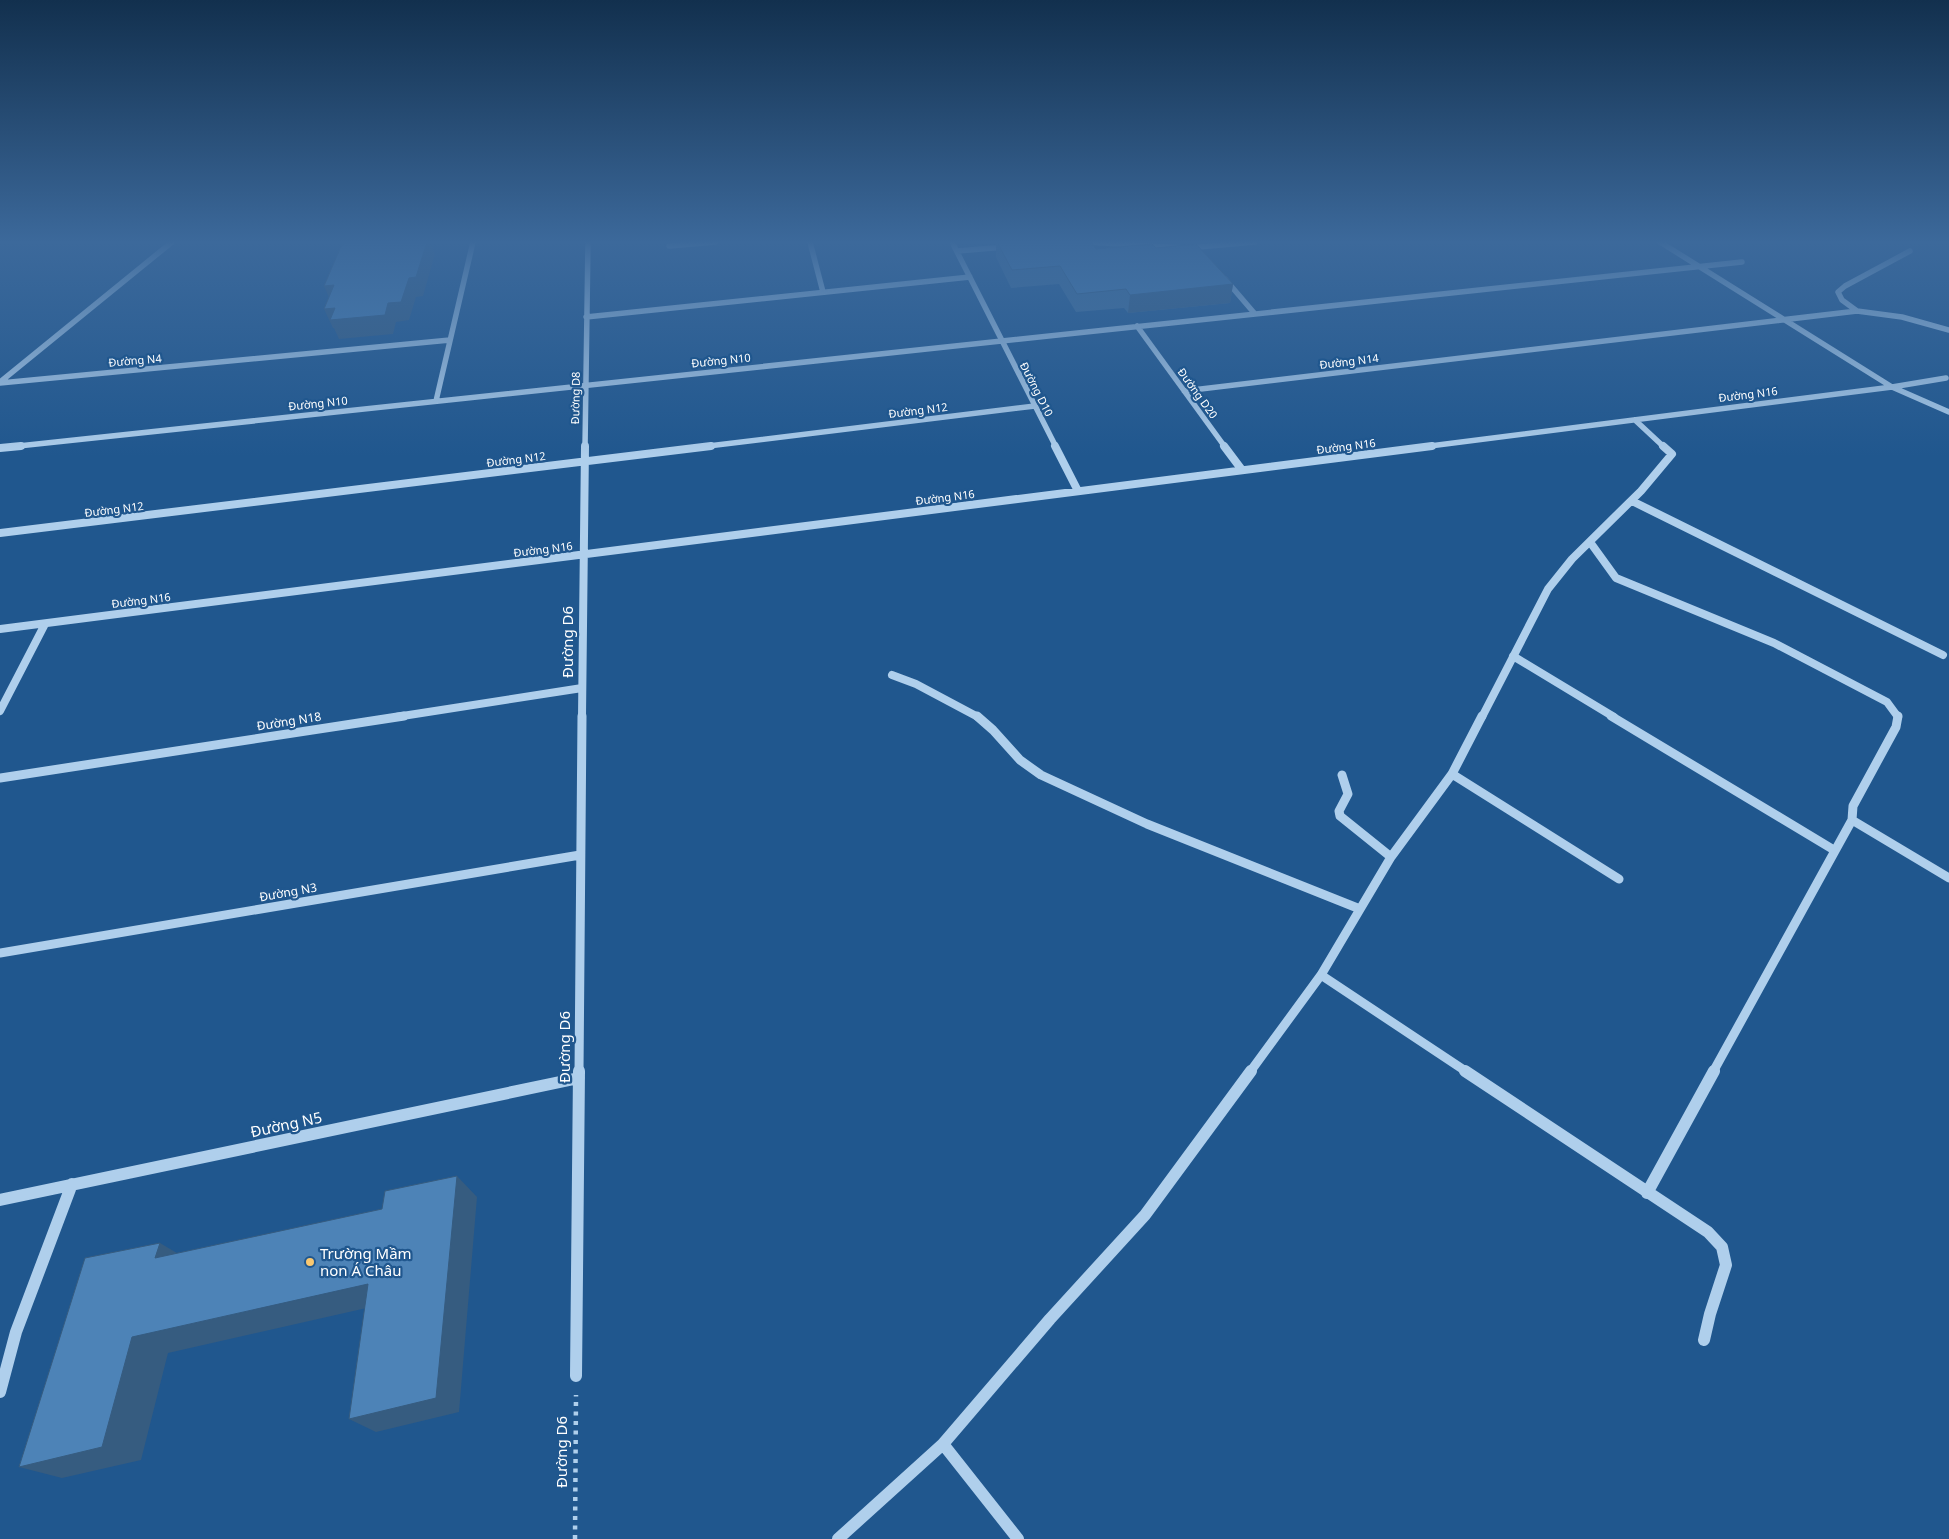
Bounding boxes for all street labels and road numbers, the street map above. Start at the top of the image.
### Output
street label: Đường N10 [691,349,751,371]
street label: Đường N4 [108,350,163,370]
street label: Đường N14 [1319,350,1380,372]
street label: Đường D10 [1017,359,1057,419]
street label: Đường D20 [1175,365,1221,421]
street label: Đường D8 [567,371,583,425]
street label: Đường N16 [1718,383,1778,405]
street label: Đường N10 [288,392,348,414]
street label: Đường N12 [888,399,948,421]
street label: Đường N16 [1316,435,1376,457]
street label: Đường N12 [486,448,546,470]
street label: Đường N16 [915,486,975,508]
street label: Đường N12 [84,498,144,520]
street label: Đường N16 [513,538,573,560]
street label: Đường N16 [111,589,171,611]
street label: Đường D6 [557,606,577,678]
street label: Đường N18 [256,707,323,734]
street label: Đường N3 [258,879,318,905]
street label: Đường D6 [554,1011,574,1083]
street label: Đường N5 [248,1107,324,1141]
street label: Đường D6 [551,1416,571,1488]

